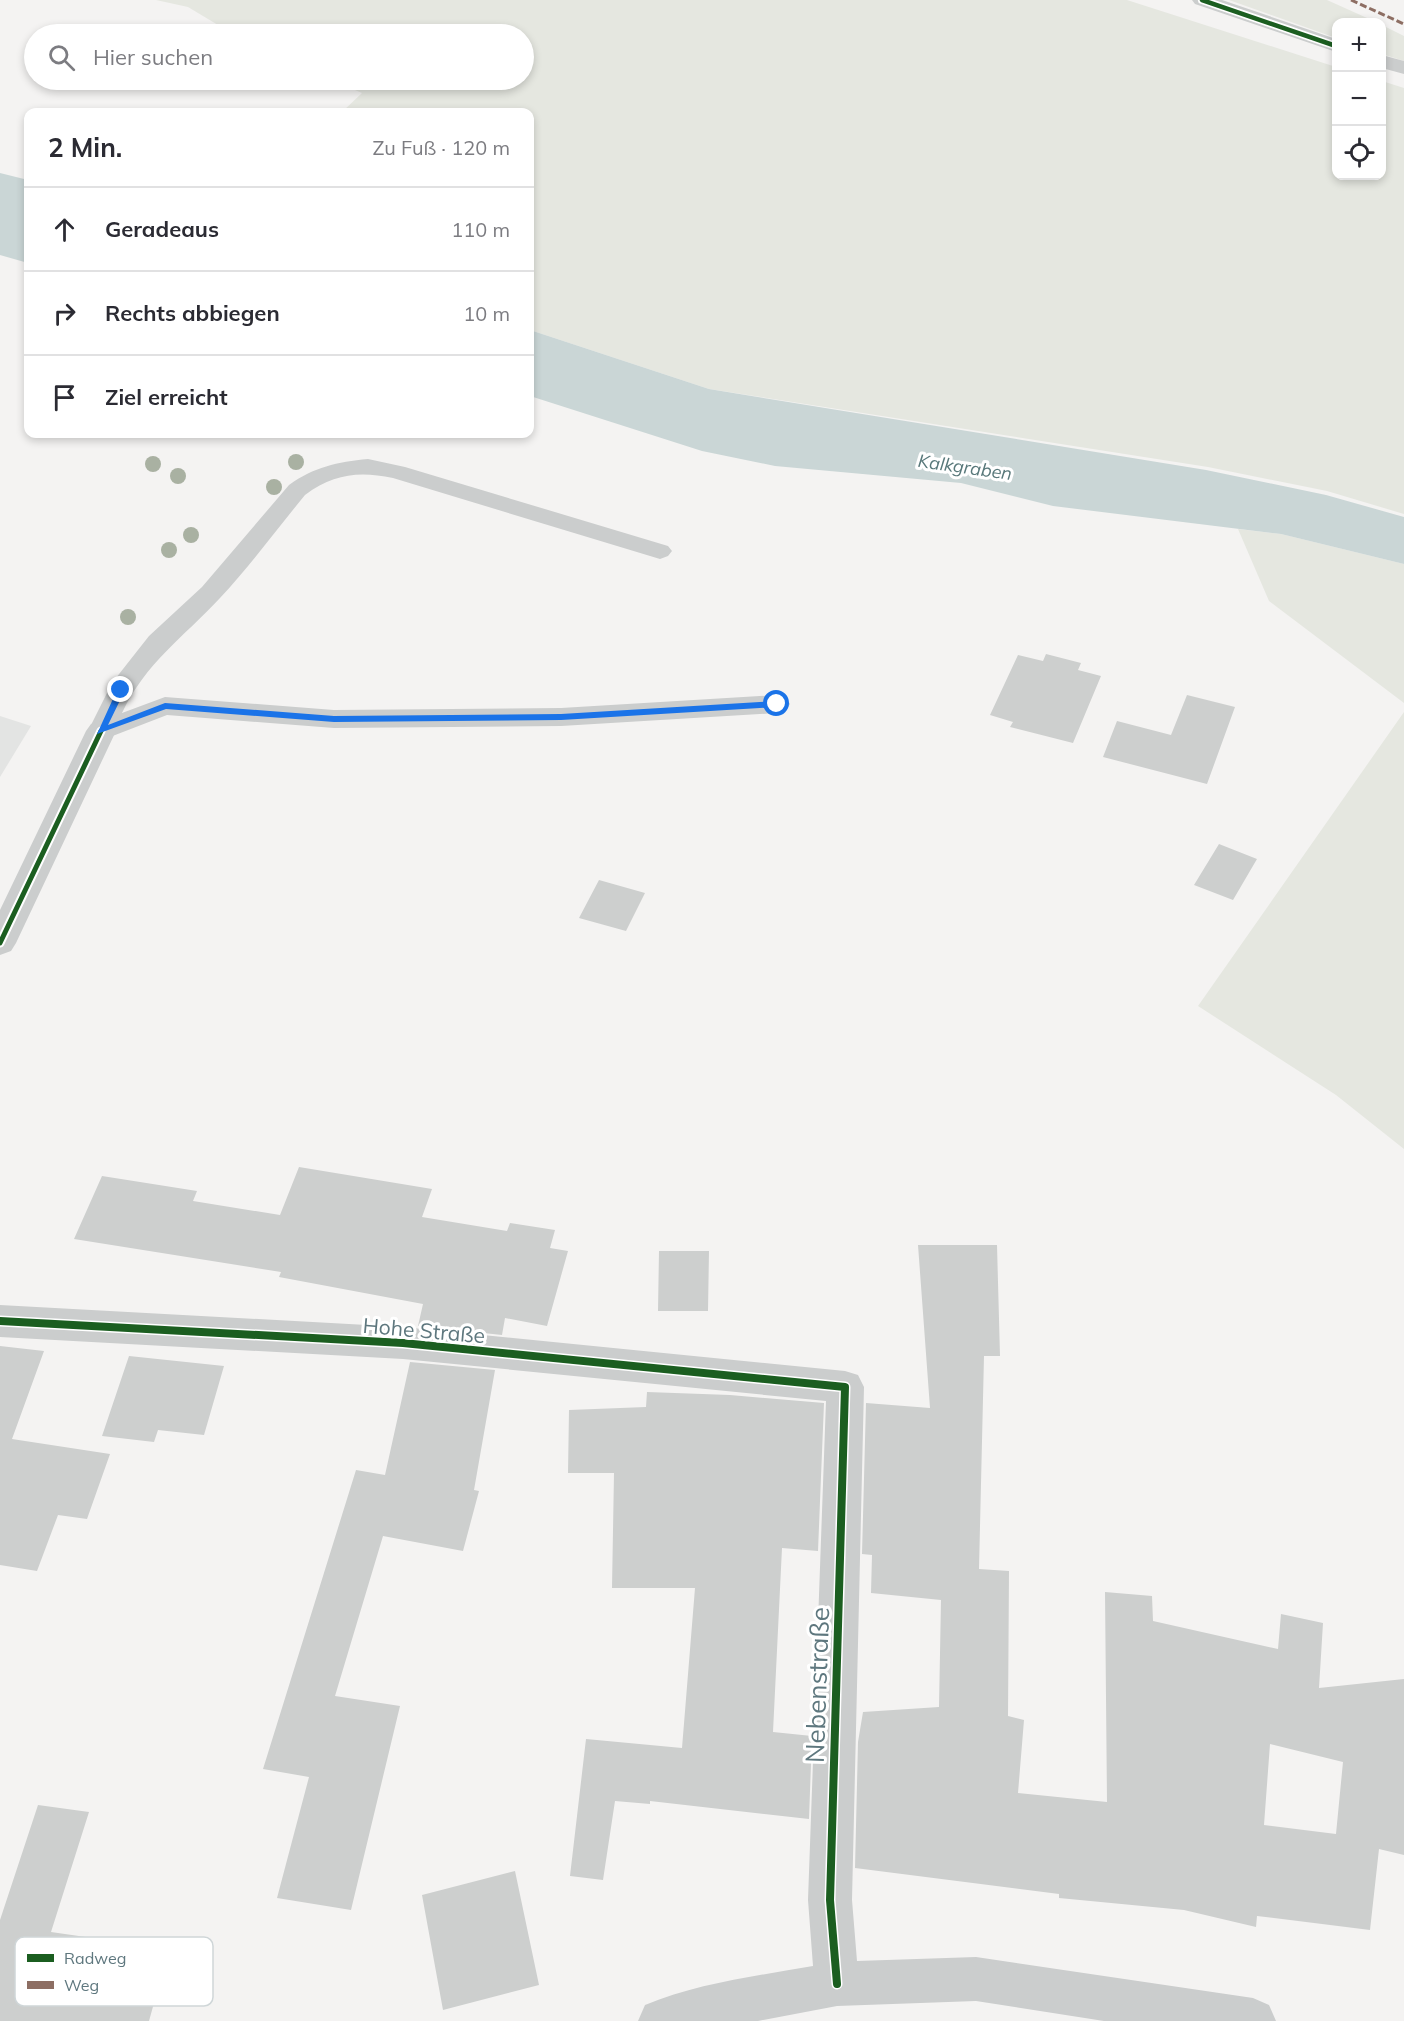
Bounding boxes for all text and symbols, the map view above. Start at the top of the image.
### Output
map controls [1332,18,1386,180]
button: + [1332,18,1386,72]
search box [24,24,534,90]
icon: search [45,41,78,74]
text: Hier suchen [93,43,213,71]
button: − [1332,72,1386,126]
button: locate [1332,126,1386,180]
text: 2 Min. [48,131,122,164]
text: Zu Fuß · 120 m [372,135,510,160]
icon: ahead [48,213,81,246]
text: Geradeaus [105,215,219,243]
text: 110 m [451,217,510,242]
icon: right [48,297,81,330]
text: Rechts abbiegen [105,299,280,327]
text: 10 m [463,301,510,326]
icon: arrive [48,381,81,414]
text: Ziel erreicht [105,383,228,411]
water label: Kalkgraben [916,449,1014,485]
route end [107,676,133,702]
route start [763,690,789,716]
street label: Hohe Straße [362,1312,486,1348]
street label: Nebenstraße [798,1606,836,1764]
legend [15,1937,213,2006]
text: Radweg [64,1948,126,1968]
text: Weg [64,1975,99,1995]

